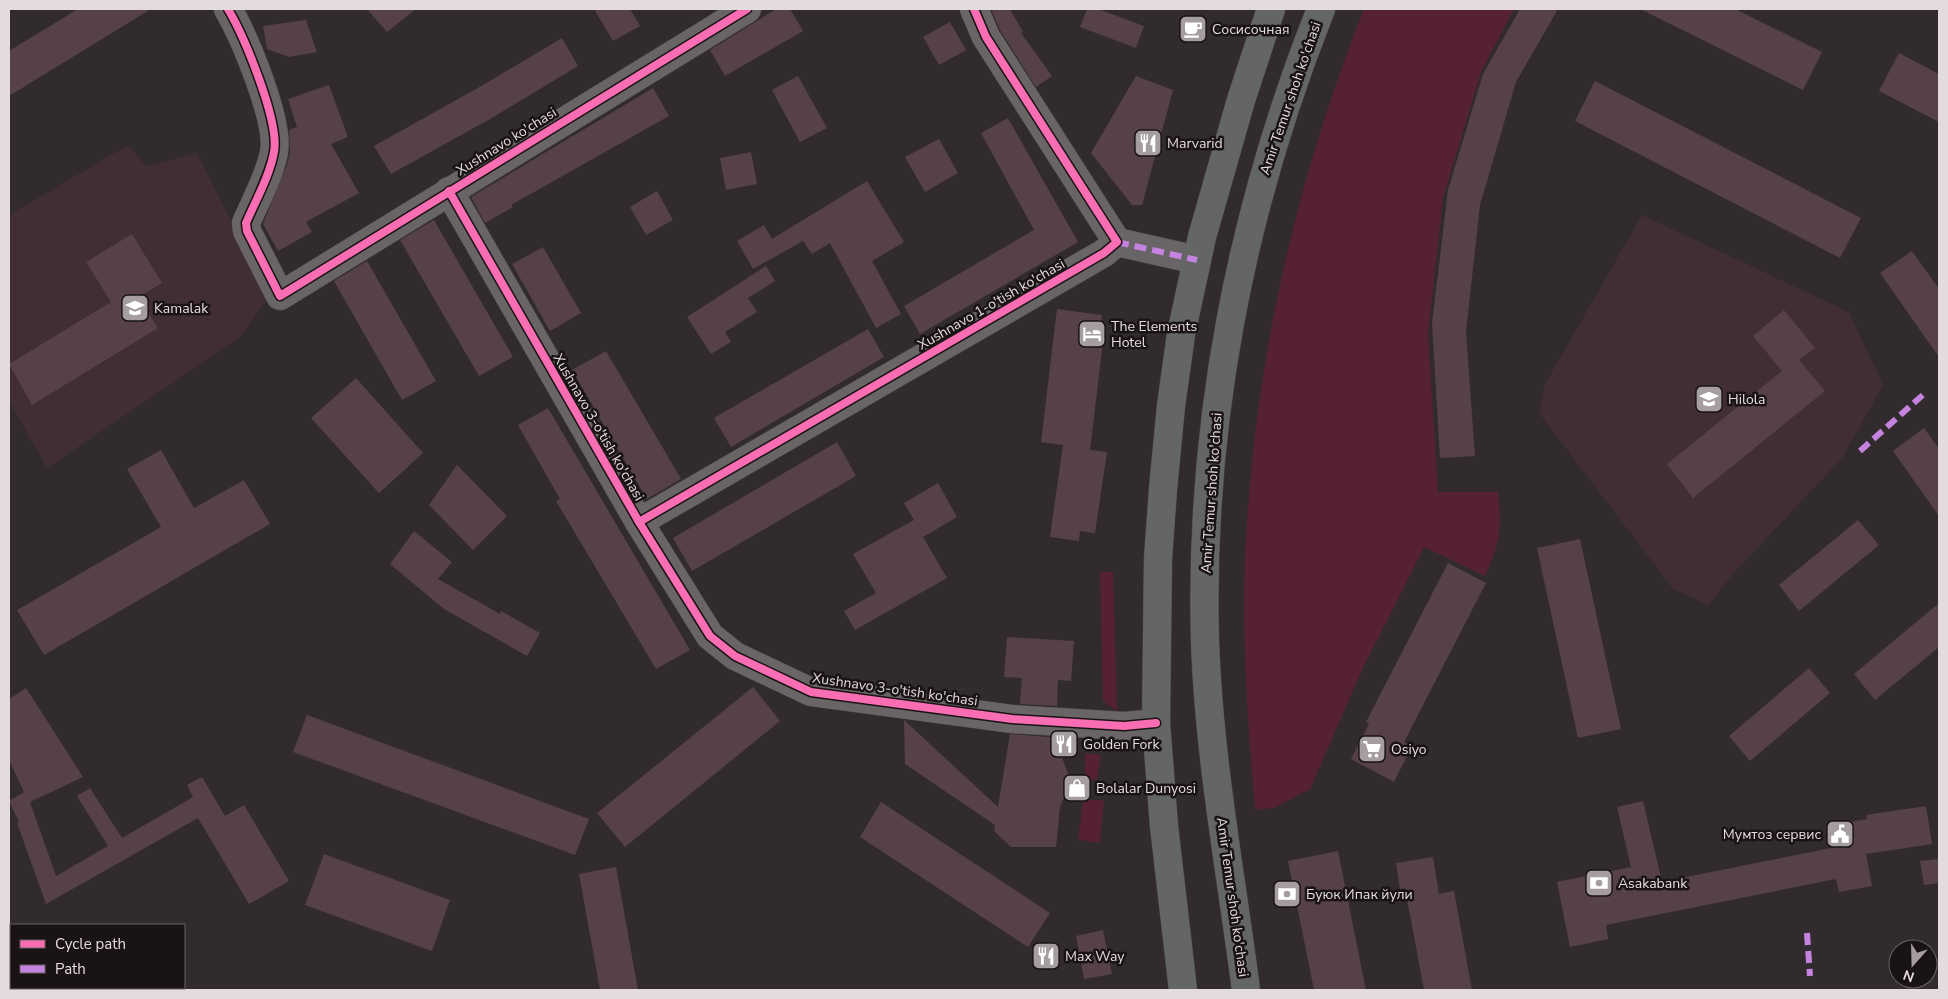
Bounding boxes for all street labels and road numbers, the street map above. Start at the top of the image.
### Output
street label: Amir Temur shoh ko'chasi [1255,19,1326,177]
street label: Xushnavo ko'chasi [452,103,560,180]
street label: Xushnavo 1-o'tish ko'chasi [914,254,1068,354]
street label: Xushnavo 3-o'tish ko'chasi [549,350,649,504]
street label: Amir Temur shoh ko'chasi [1196,412,1227,574]
street label: Xushnavo 3-o'tish ko'chasi [811,668,979,711]
street label: Amir Temur shoh ko'chasi [1212,816,1253,978]

